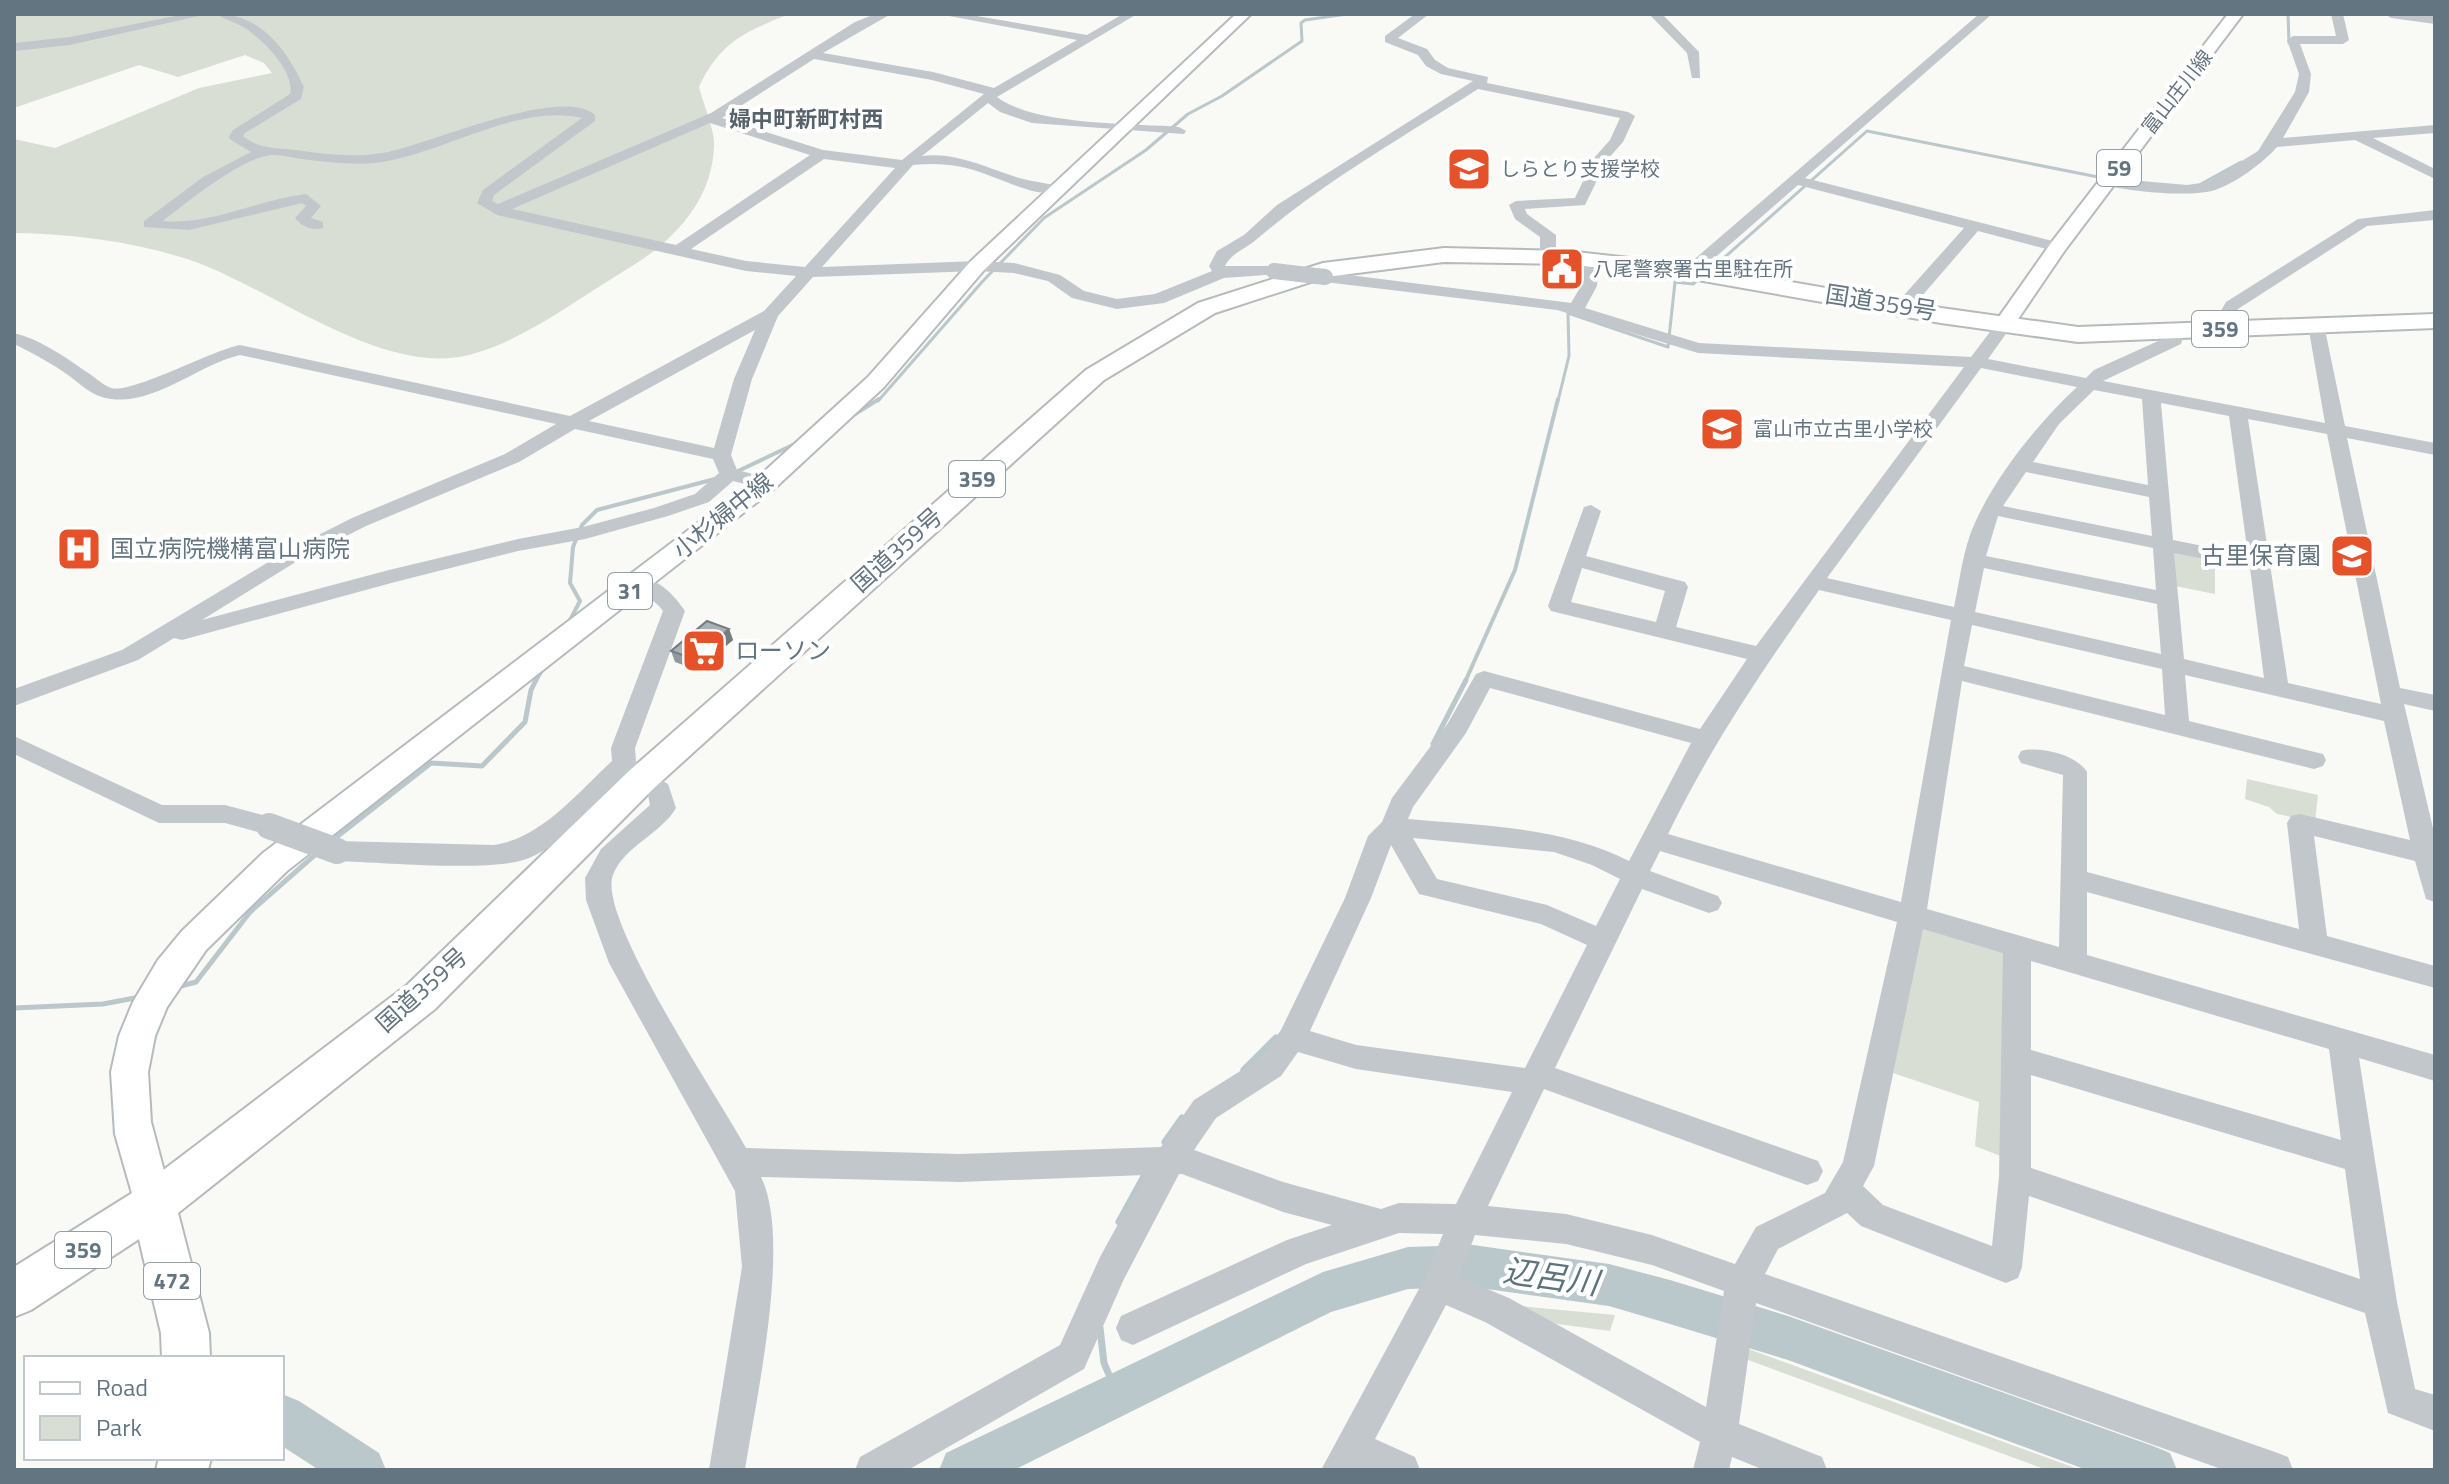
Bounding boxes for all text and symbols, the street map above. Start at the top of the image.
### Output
street label: 富山庄川線 [2134,43,2220,141]
district label: 婦中町新町村西 [729,102,883,136]
school or university icon: しらとり支援学校 [1445,145,1493,193]
road number: 59 [2097,150,2141,186]
place label: しらとり支援学校 [1500,153,1660,184]
public building icon: 八尾警察署古里駐在所 [1538,245,1586,293]
place label: 八尾警察署古里駐在所 [1593,253,1793,284]
street label: 国道359号 [1823,275,1939,329]
road number: 359 [2192,311,2248,347]
school or university icon: 富山市立古里小学校 [1698,405,1746,453]
place label: 富山市立古里小学校 [1753,413,1933,444]
road number: 359 [949,461,1005,497]
street label: 小杉婦中線 [664,463,780,567]
street label: 国道359号 [843,498,950,600]
hospital icon: 国立病院機構富山病院 [55,525,103,573]
place label: 国立病院機構富山病院 [110,530,350,566]
school or university icon: 古里保育園 [2328,532,2376,580]
place label: 古里保育園 [2201,537,2321,573]
road number: 31 [608,573,652,609]
supermarket icon: ローソン [680,627,728,675]
place label: ローソン [735,632,831,668]
street label: 国道359号 [368,938,475,1040]
road number: 359 [55,1232,111,1268]
water label: 辺呂川 [1500,1246,1605,1307]
road number: 472 [144,1263,200,1299]
legend [24,1356,284,1460]
text: Road [96,1369,148,1405]
text: Park [96,1409,142,1445]

